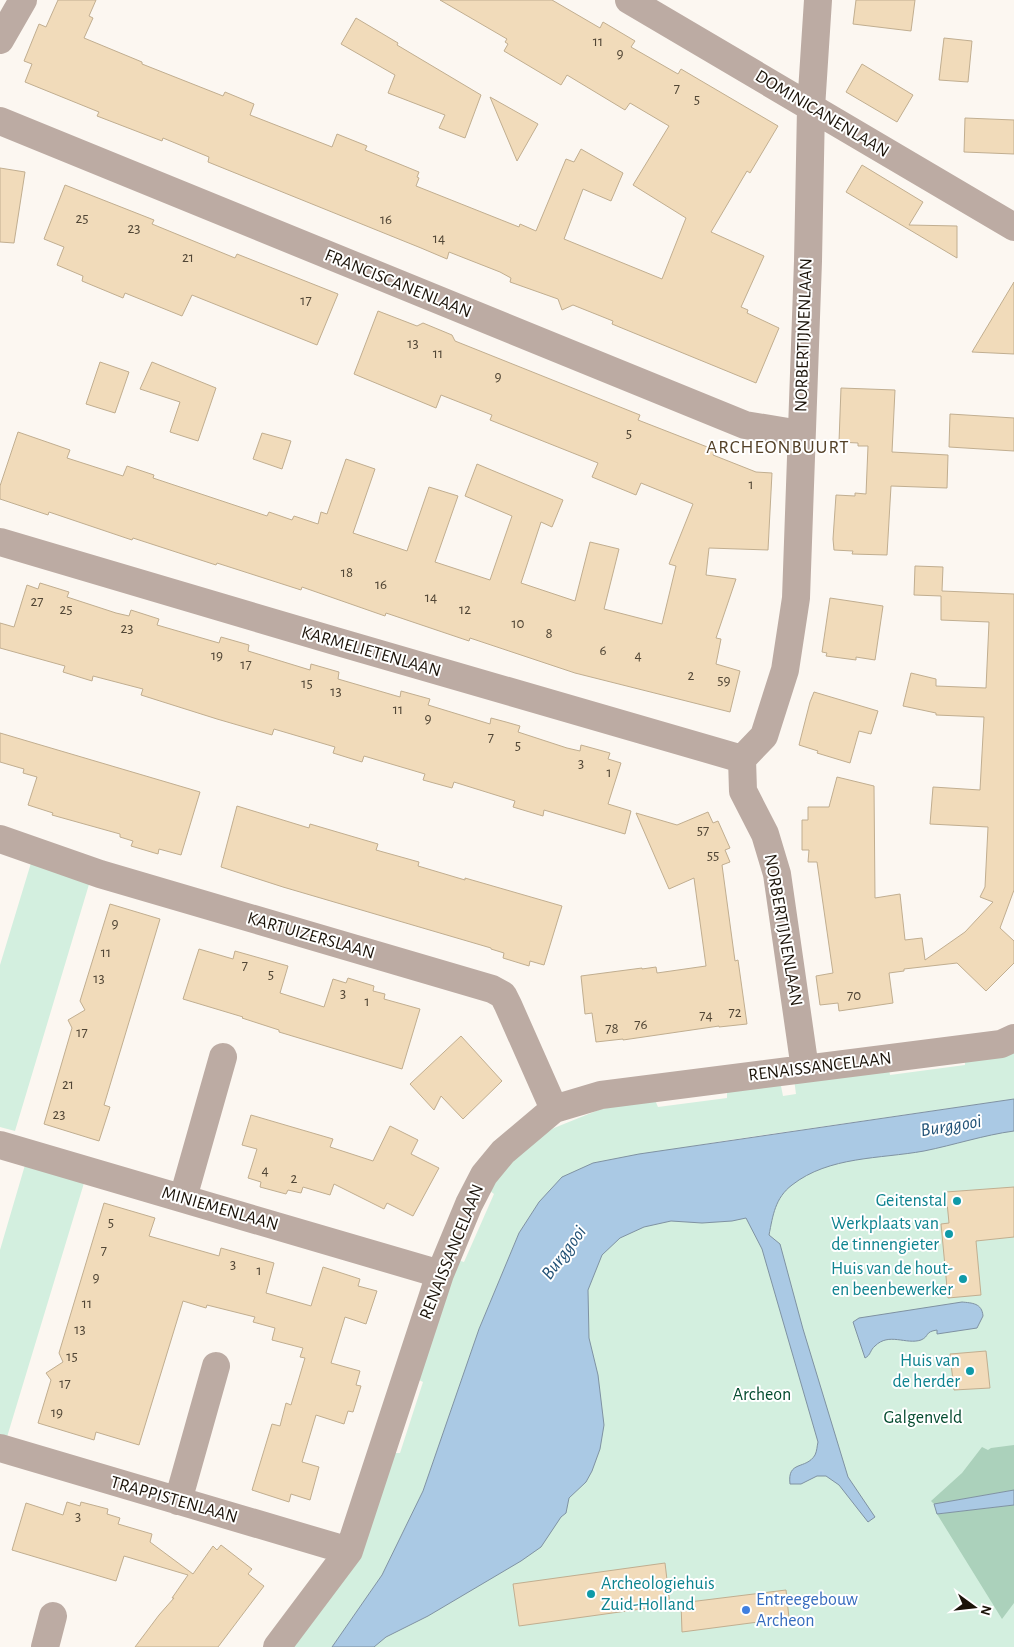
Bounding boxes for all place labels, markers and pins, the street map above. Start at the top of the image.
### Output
place label: Geitenstal [876,1192,947,1210]
marker: Geitenstal [951,1195,963,1207]
place label: Werkplaats van de tinnengieter [831,1215,939,1254]
marker: Werkplaats van de tinnengieter [943,1228,955,1240]
place label: Huis van de hout- en beenbewerker [831,1260,953,1299]
marker: Huis van de hout- en beenbewerker [957,1273,969,1285]
place label: Huis van de herder [893,1352,960,1391]
marker: Huis van de herder [964,1365,976,1377]
place label: Archeologiehuis Zuid-Holland [601,1575,715,1614]
marker: Archeologiehuis Zuid-Holland [585,1588,597,1600]
place label: Entreegebouw Archeon [756,1591,858,1630]
marker: Entreegebouw Archeon [740,1604,752,1616]

